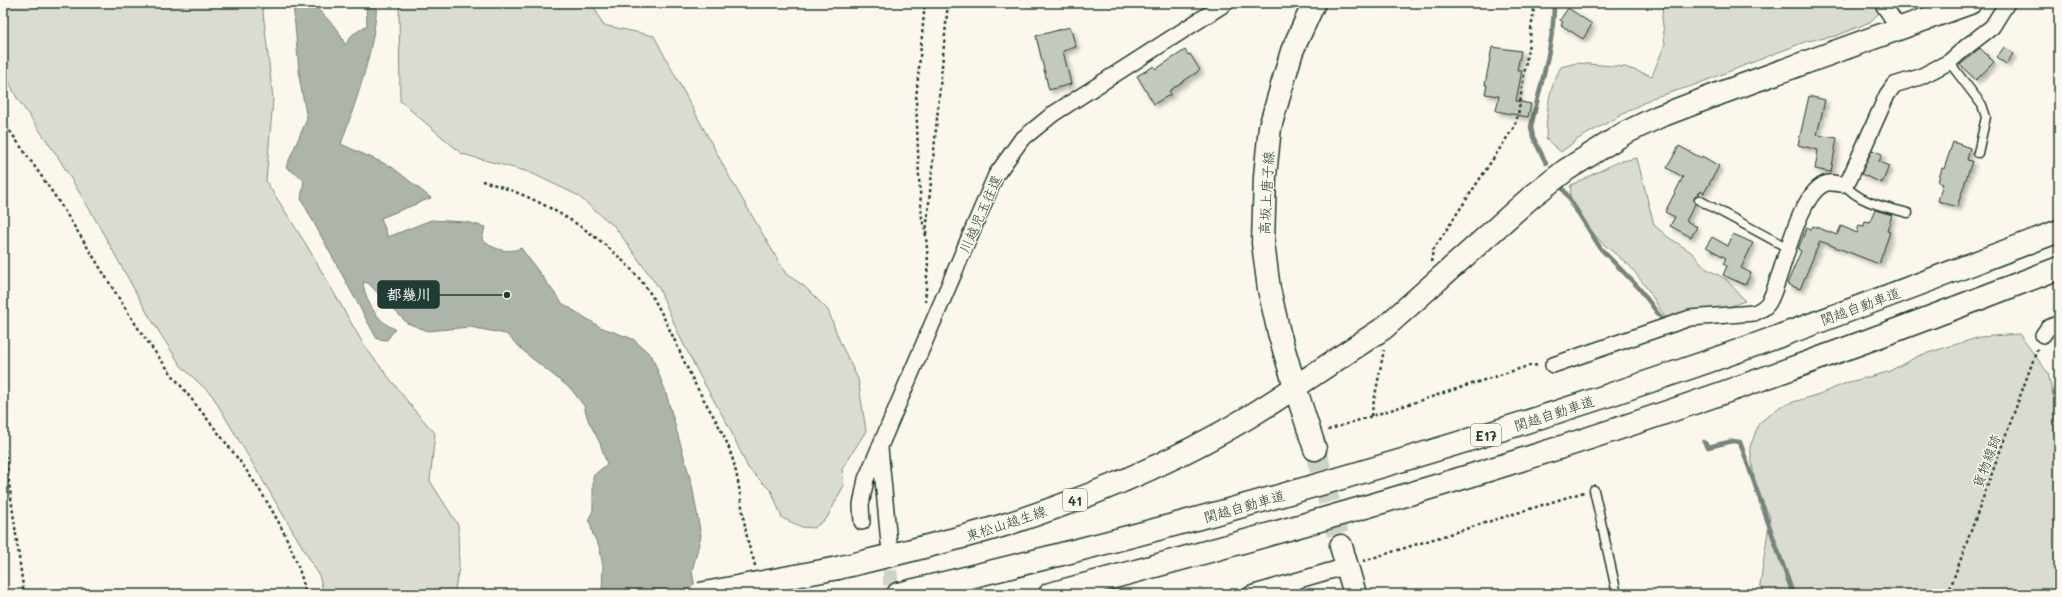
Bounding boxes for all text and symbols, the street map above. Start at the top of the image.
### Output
street label: 高坂上唐子線 [1254,151,1278,235]
street label: 川越児玉往還 [954,172,1006,256]
callout: 都幾川 [378,281,439,308]
street label: 関越自動車道 [1817,283,1903,329]
text: 都幾川 [386,284,432,304]
street label: 関越自動車道 [1511,391,1597,435]
road number: E17 [1471,424,1501,446]
street label: 貨物線跡 [1967,431,2005,491]
street label: 関越自動車道 [1201,485,1287,527]
road number: 41 [1063,489,1087,511]
street label: 東松山越生線 [963,501,1049,545]

